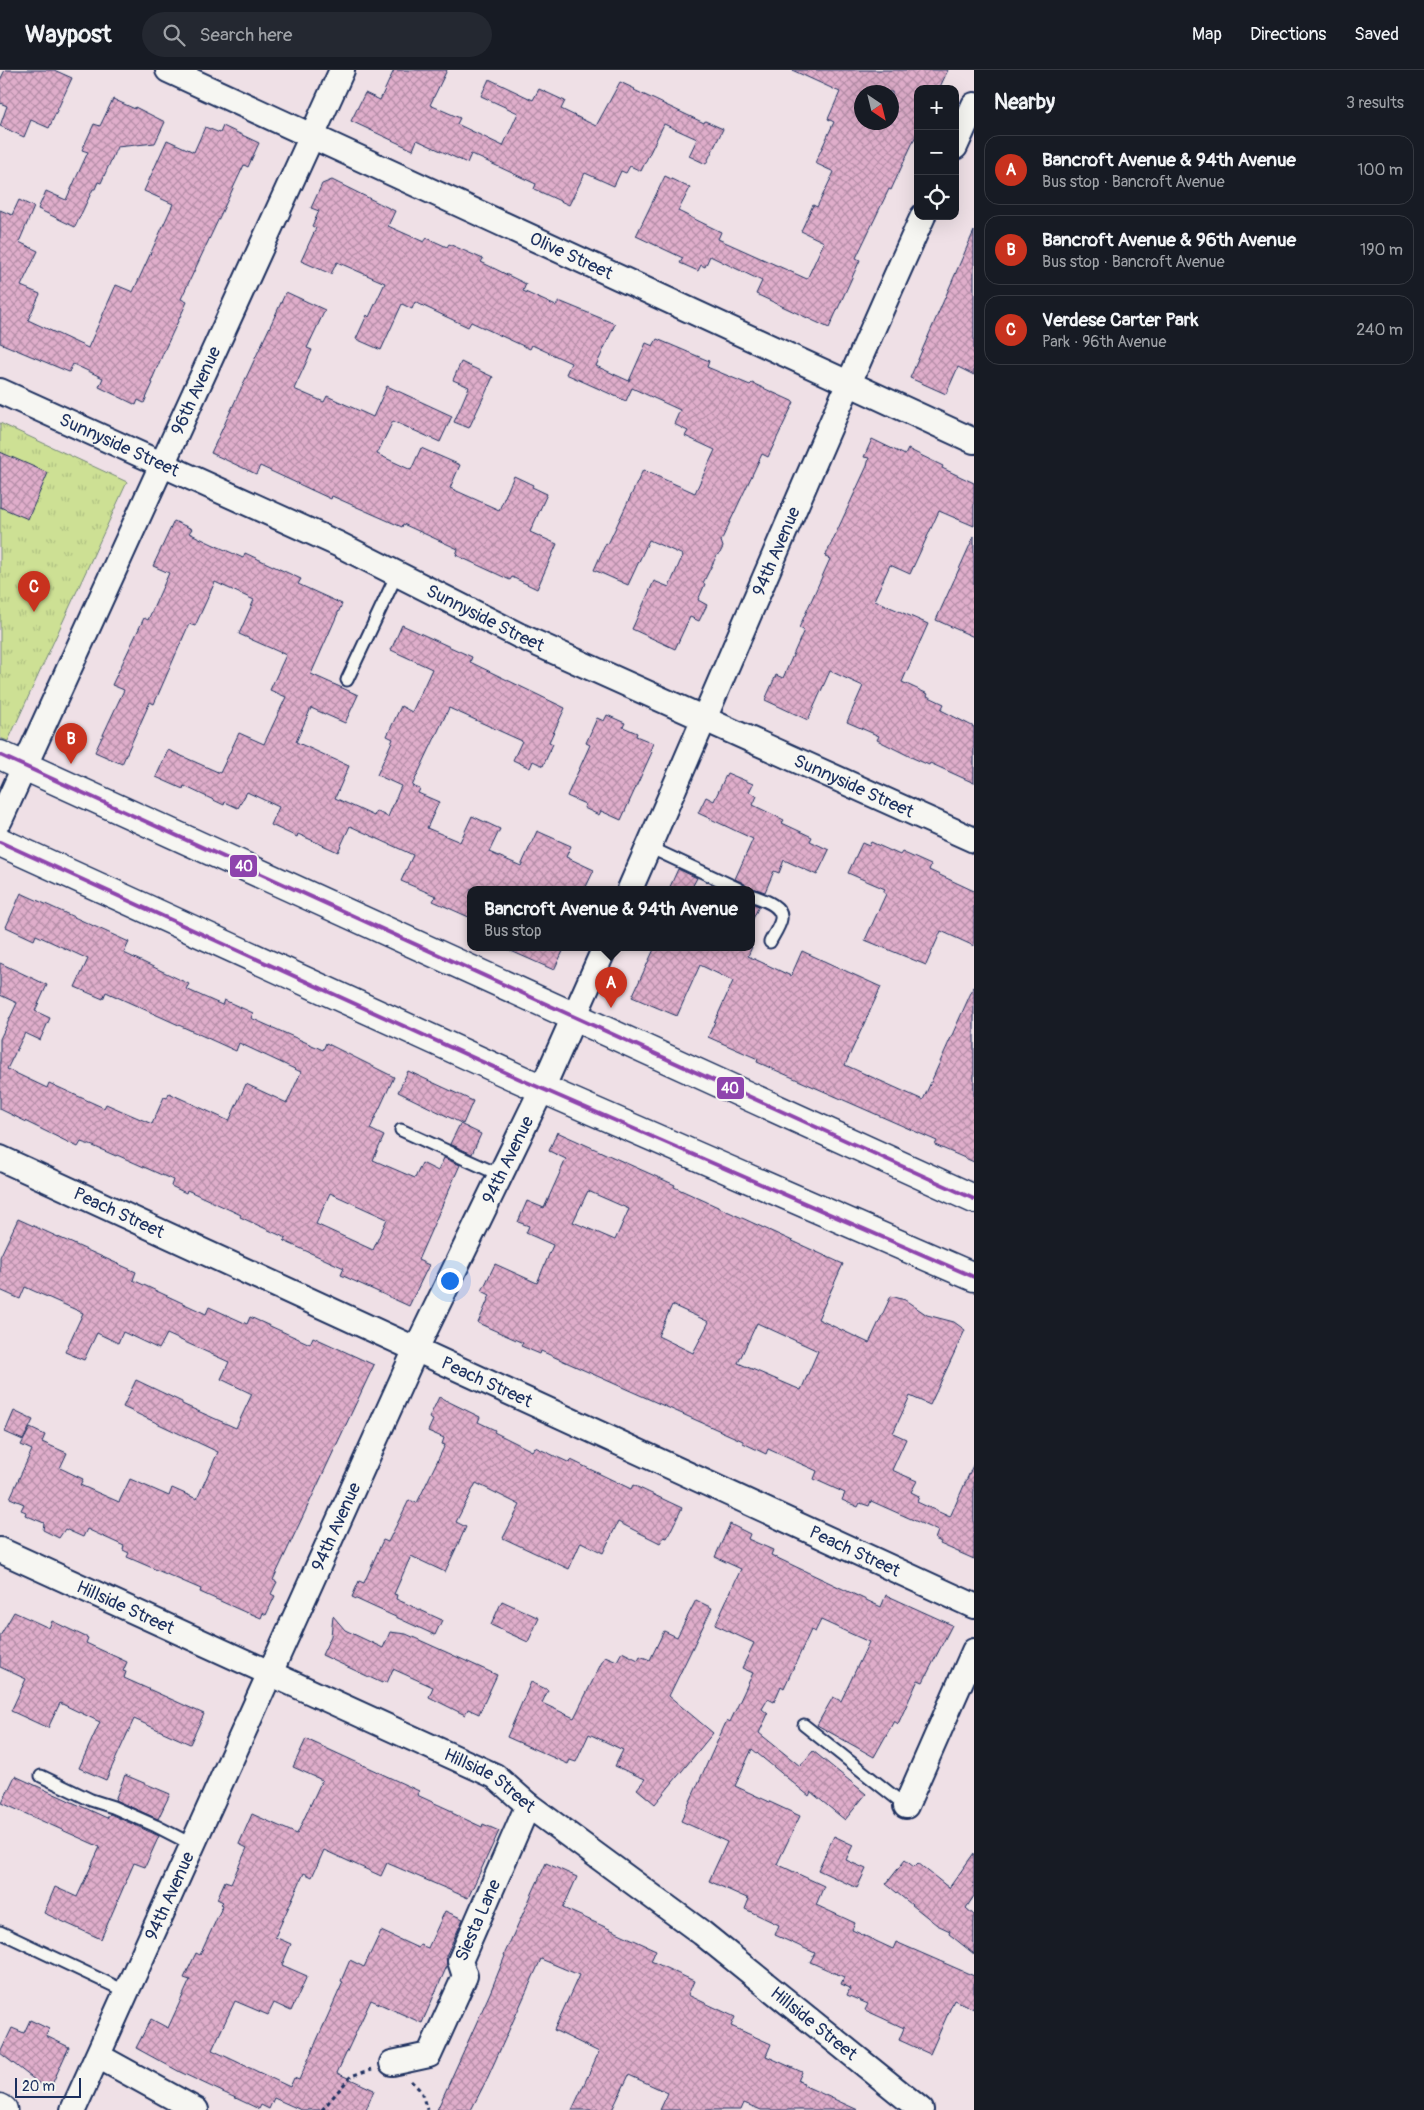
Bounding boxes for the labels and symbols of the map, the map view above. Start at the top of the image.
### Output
north arrow [854,85,899,130]
street label: Olive Street [526,227,617,286]
street label: 96th Avenue [166,343,226,439]
street label: Sunnyside Street [56,408,183,483]
street label: 94th Avenue [747,503,806,600]
pin: C [18,571,50,612]
street label: Sunnyside Street [422,579,549,658]
pin: B [55,723,87,764]
street label: Sunnyside Street [790,749,918,824]
line badge: 40 [229,854,258,878]
text: 40 [235,858,253,875]
pin: A [595,967,627,1008]
line badge: 40 [716,1076,745,1100]
text: 40 [721,1080,739,1097]
street label: 94th Avenue [477,1112,539,1208]
street label: Peach Street [70,1182,169,1244]
your location [437,1268,463,1294]
street label: Peach Street [438,1352,537,1414]
street label: 94th Avenue [306,1479,366,1575]
street label: Peach Street [806,1521,904,1583]
street label: Hillside Street [73,1575,179,1640]
street label: Hillside Street [440,1743,540,1819]
street label: 94th Avenue [140,1848,200,1944]
street label: Siesta Lane [450,1876,506,1965]
street label: Hillside Street [765,1982,862,2066]
scale bar [15,2075,81,2098]

